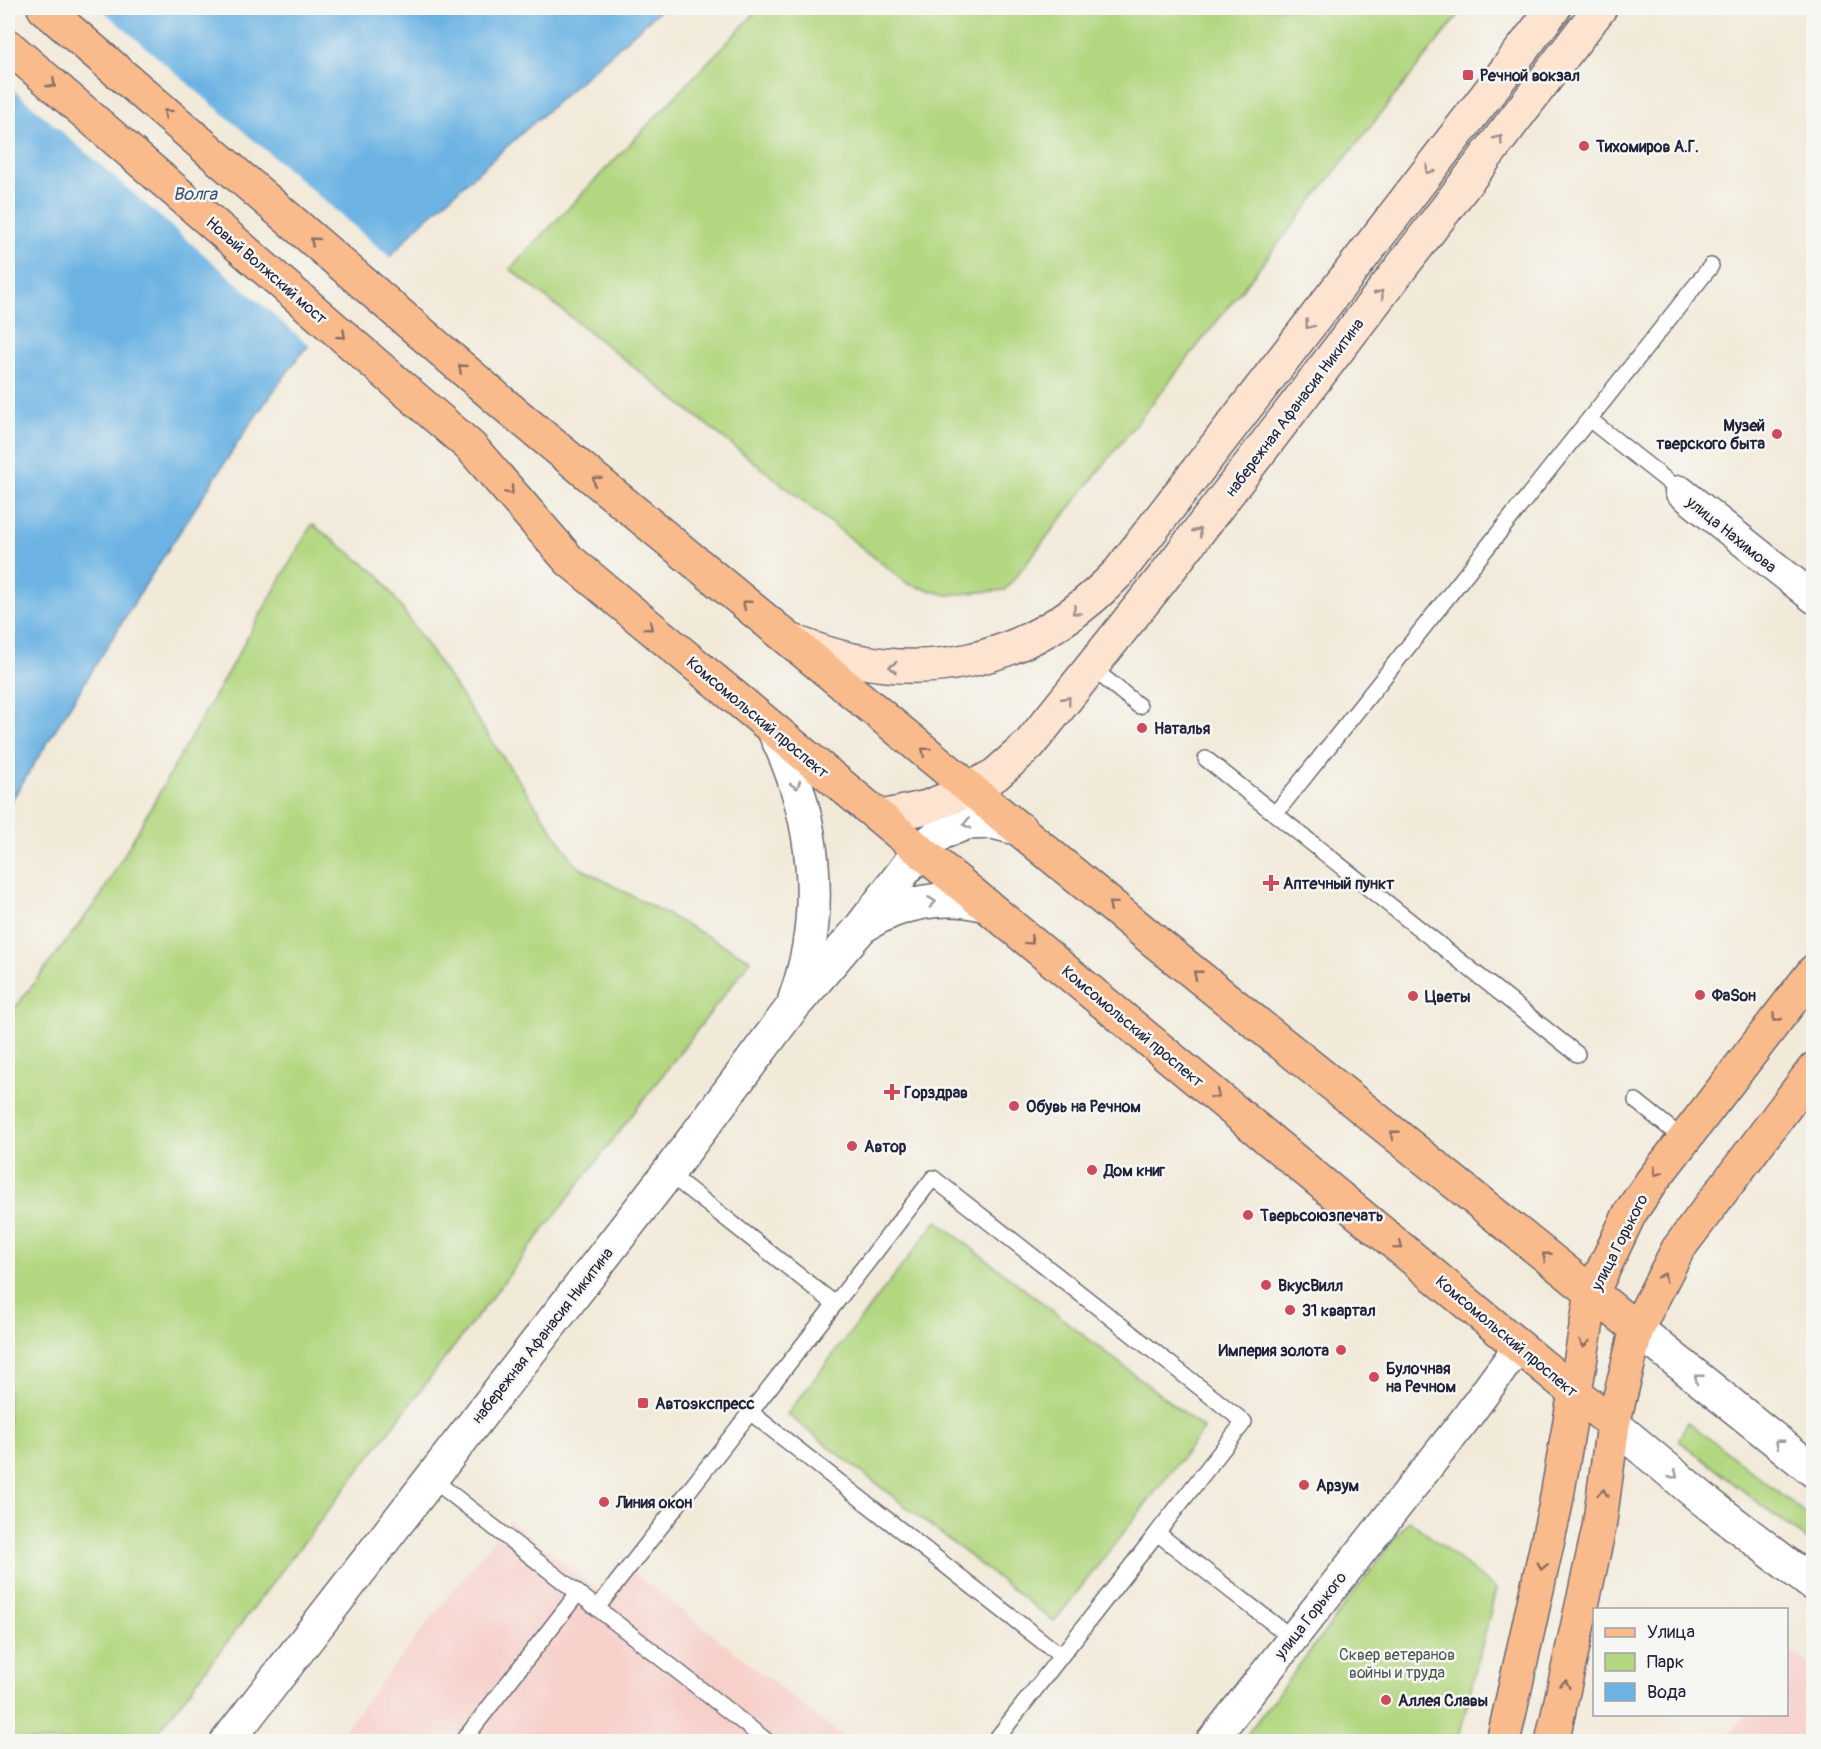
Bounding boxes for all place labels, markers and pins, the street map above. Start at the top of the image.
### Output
place label: Речной вокзал [1480,66,1580,86]
marker: Речной вокзал [1461,68,1475,82]
place label: Тихомиров А.Г. [1595,137,1699,157]
marker: Тихомиров А.Г. [1577,139,1591,153]
place label: Музей тверского быта [1656,416,1766,454]
marker: Музей тверского быта [1770,427,1784,441]
place label: Наталья [1154,719,1211,739]
marker: Наталья [1135,721,1149,735]
place label: Аптечный пункт [1283,874,1395,894]
marker: Аптечный пункт [1264,876,1278,890]
place label: ФаSон [1711,986,1756,1006]
place label: Цветы [1425,987,1470,1007]
marker: ФаSон [1693,988,1707,1002]
marker: Цветы [1406,989,1420,1003]
place label: Горздрав [904,1083,968,1103]
marker: Горздрав [885,1085,899,1099]
place label: Обувь на Речном [1026,1097,1141,1117]
marker: Обувь на Речном [1007,1099,1021,1113]
place label: Автор [864,1137,907,1157]
marker: Автор [845,1139,859,1153]
place label: Дом книг [1103,1161,1166,1181]
marker: Дом книг [1085,1163,1099,1177]
place label: Тверьсоюзпечать [1259,1206,1383,1226]
marker: Тверьсоюзпечать [1241,1208,1255,1222]
place label: ВкусВилл [1278,1276,1343,1296]
marker: ВкусВилл [1259,1278,1273,1292]
place label: 31 квартал [1302,1301,1376,1321]
marker: 31 квартал [1283,1303,1297,1317]
place label: Империя золота [1218,1341,1330,1361]
marker: Империя золота [1334,1343,1348,1357]
place label: Булочная на Речном [1386,1359,1456,1397]
marker: Булочная на Речном [1367,1370,1381,1384]
place label: Автоэкспресс [655,1394,755,1414]
marker: Автоэкспресс [636,1396,650,1410]
place label: Арзум [1316,1476,1359,1496]
marker: Арзум [1297,1478,1311,1492]
place label: Линия окон [615,1493,692,1513]
marker: Линия окон [597,1495,611,1509]
place label: Аллея Славы [1398,1691,1488,1711]
marker: Аллея Славы [1379,1693,1393,1707]

